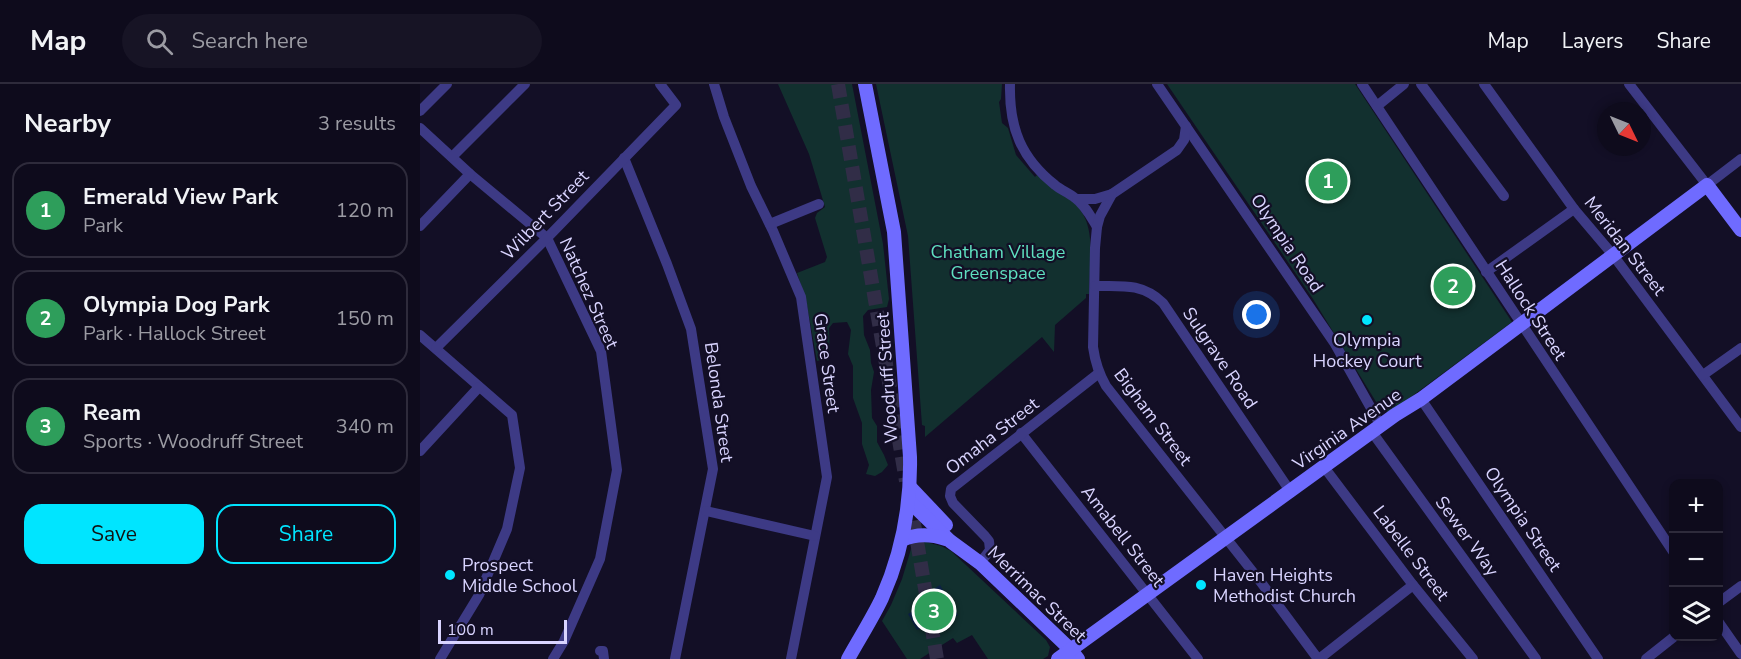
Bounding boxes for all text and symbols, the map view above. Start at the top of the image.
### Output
search box [122,14,542,68]
text: Map [30,22,86,60]
icon: search [143,25,176,58]
text: Search here [191,26,308,56]
text: Map [1487,27,1529,55]
text: Layers [1562,27,1623,55]
text: Share [1656,27,1711,55]
north arrow [1597,102,1651,156]
text: Nearby [24,106,111,141]
text: 3 results [318,110,396,137]
pin: 1 [1308,158,1348,204]
street label: Wilbert Street [496,164,595,265]
text: Emerald View Park [83,182,278,212]
street label: Olympia Road [1245,189,1329,297]
street label: Meridan Street [1579,191,1672,301]
text: 1 [40,197,52,224]
text: 120 m [336,197,394,224]
text: Park [83,212,123,239]
street label: Natchez Street [554,234,624,353]
park label: Chatham Village Greenspace [931,240,1065,285]
street label: Hallock Street [1490,255,1573,365]
pin: 2 [1434,264,1472,308]
text: Olympia Dog Park [83,290,270,320]
your location [1242,300,1271,329]
street label: Sulgrave Road [1177,302,1263,414]
text: 2 [40,305,52,332]
text: 150 m [336,305,394,332]
street label: Woodruff Street [870,311,904,444]
street label: Grace Street [808,312,846,415]
marker: Olympia Hockey Court [1360,313,1374,327]
text: Park · Hallock Street [83,320,265,347]
place label: Olympia Hockey Court [1313,328,1422,373]
street label: Belonda Street [699,340,739,464]
street label: Bigham Street [1109,364,1198,471]
street label: Virginia Avenue [1287,383,1406,476]
street label: Omaha Street [940,392,1044,480]
text: Ream [83,398,141,428]
text: 3 [40,413,52,440]
text: 340 m [336,413,394,440]
text: Sports · Woodruff Street [83,428,303,455]
street label: Olympia Street [1479,462,1567,577]
map controls [1669,479,1723,641]
button: + [1669,479,1723,533]
street label: Amabell Street [1076,480,1171,592]
street label: Sewer Way [1430,491,1505,582]
street label: Labelle Street [1367,501,1455,606]
button: Save [24,504,204,564]
button: Share [216,504,396,564]
button: − [1669,533,1723,587]
street label: Merrimac Street [982,541,1092,648]
place label: Prospect Middle School [462,553,578,598]
place label: Haven Heights Methodist Church [1213,563,1356,608]
marker: Prospect Middle School [443,568,457,582]
marker: Haven Heights Methodist Church [1194,578,1208,592]
button: layers [1669,587,1723,641]
pin: 3 [914,588,954,634]
scale bar [438,617,567,644]
text: 100 m [447,619,494,641]

